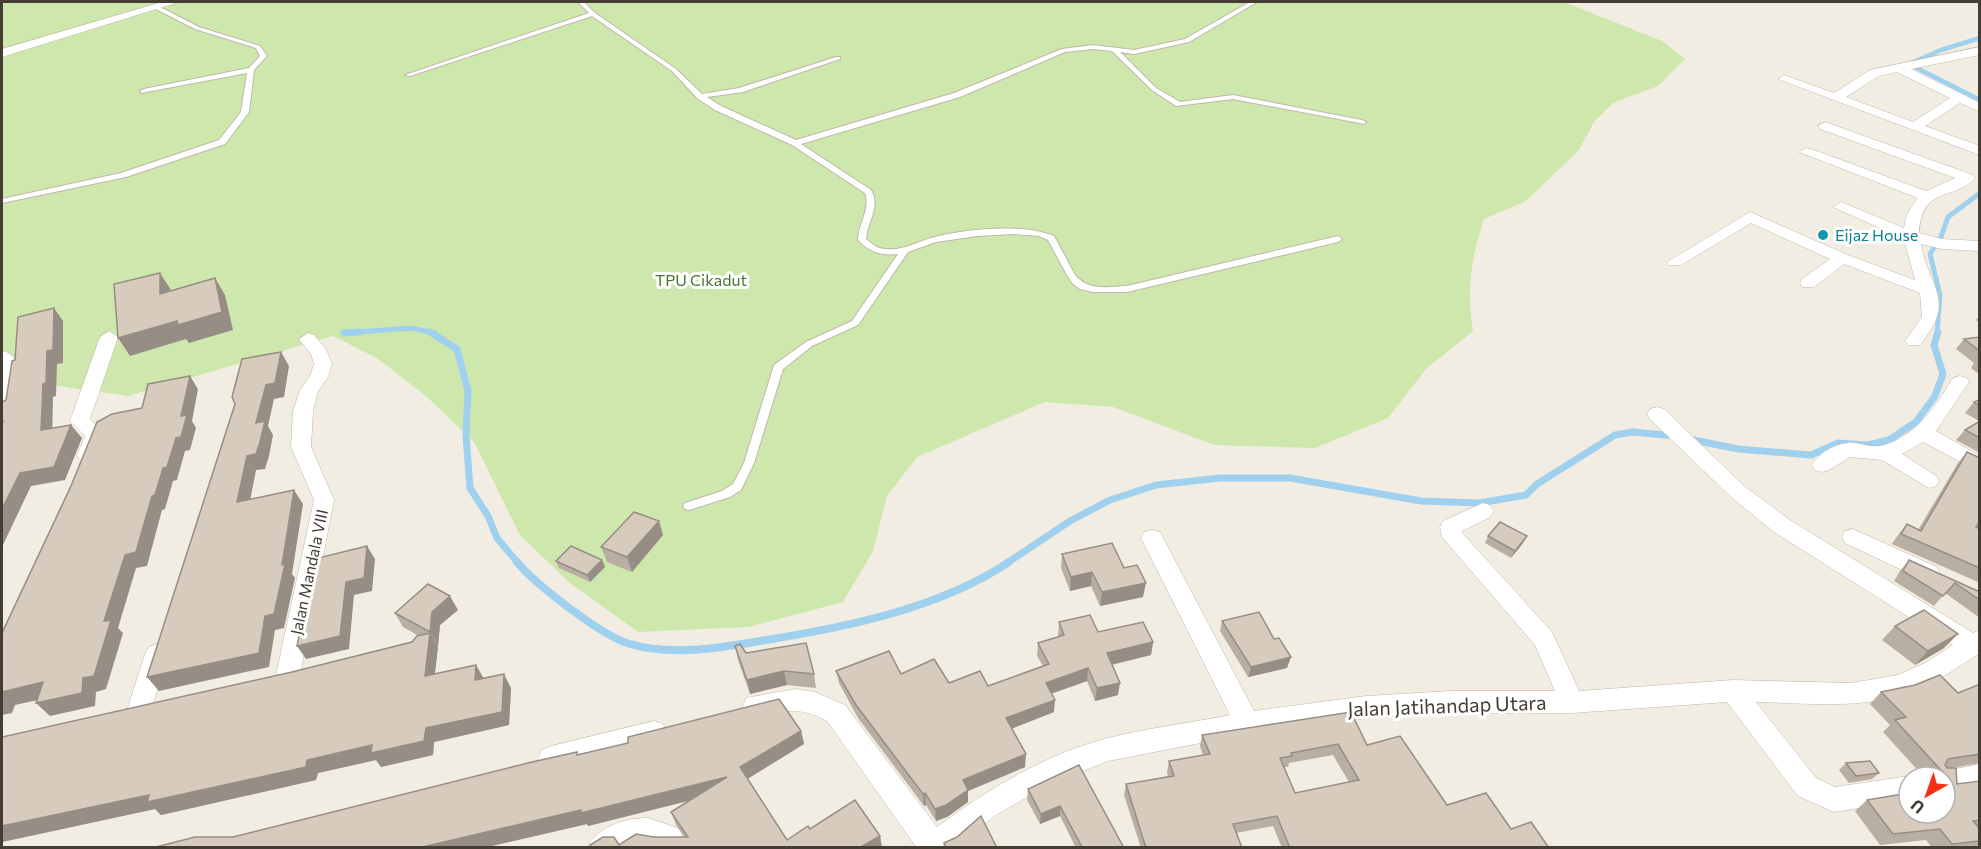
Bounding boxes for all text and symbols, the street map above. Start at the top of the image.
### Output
place label: Eijaz House [1835,225,1918,244]
marker: Eijaz House [1816,228,1830,242]
park label: TPU Cikadut [655,270,747,289]
street label: Jalan Mandala VIII [286,507,331,636]
street label: Jalan Jatihandap Utara [1347,690,1547,720]
north arrow [1897,765,1957,825]
text: U [1906,796,1928,818]

